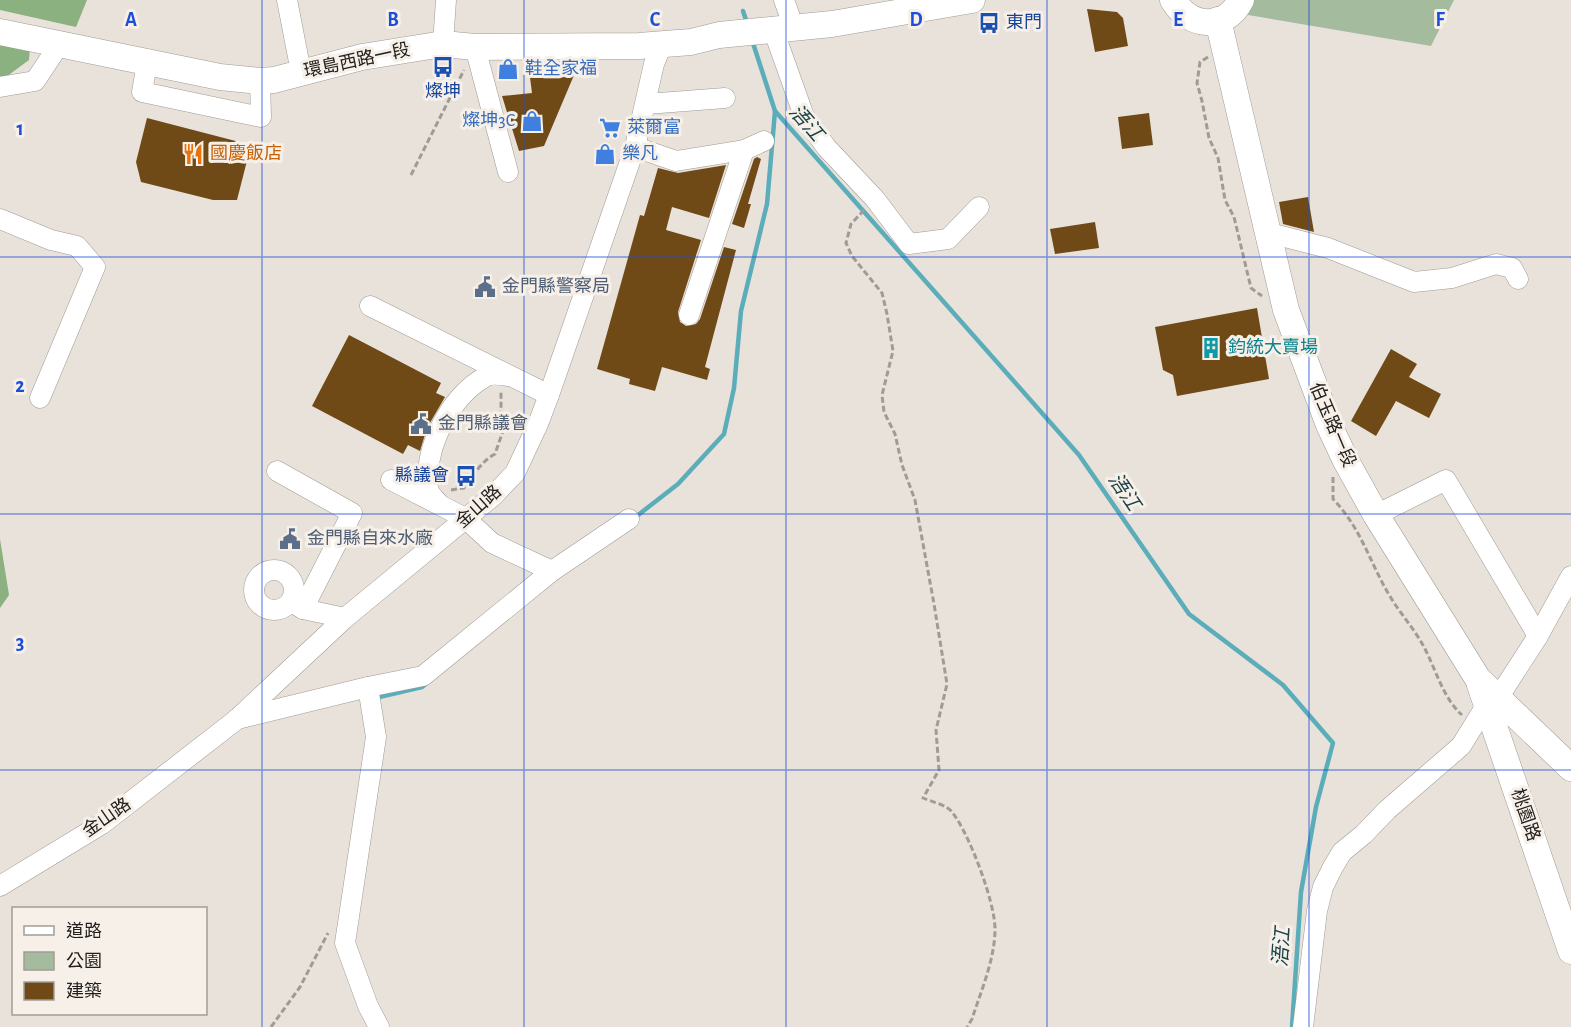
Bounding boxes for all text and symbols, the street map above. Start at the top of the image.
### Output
text: A [125,10,137,30]
text: B [387,10,399,30]
text: C [650,10,661,30]
text: D [909,10,923,30]
text: E [1173,10,1183,30]
text: F [1435,10,1445,30]
bus stop icon: 東門 [977,11,1001,35]
place label: 東門 [1006,12,1042,32]
street label: 環島西路一段 [302,39,412,81]
bus stop icon: 燦坤 [431,55,455,79]
shop icon: 鞋全家福 [496,57,520,81]
place label: 鞋全家福 [525,58,597,78]
place label: 燦坤 [425,81,461,101]
water label: 浯江 [785,101,829,146]
shop icon: 燦坤3C [520,109,544,133]
place label: 燦坤3C [462,110,515,130]
supermarket icon: 萊爾富 [598,116,622,140]
place label: 萊爾富 [627,117,681,137]
text: 1 [16,119,24,139]
restaurant icon: 國慶飯店 [181,142,205,166]
shop icon: 樂凡 [593,142,617,166]
place label: 國慶飯店 [210,143,282,163]
place label: 樂凡 [622,144,658,163]
public building icon: 金門縣警察局 [473,275,497,299]
place label: 金門縣警察局 [502,276,610,296]
building icon: 鈞統大賣場 [1199,336,1223,360]
place label: 鈞統大賣場 [1228,337,1318,357]
text: 2 [15,376,25,396]
street label: 伯玉路一段 [1306,379,1360,470]
public building icon: 金門縣議會 [409,412,433,436]
place label: 金門縣議會 [438,413,528,433]
bus stop icon: 縣議會 [454,464,478,488]
place label: 縣議會 [395,465,449,485]
water label: 浯江 [1105,469,1145,516]
street label: 金山路 [452,481,505,532]
public building icon: 金門縣自來水廠 [278,527,302,551]
place label: 金門縣自來水廠 [307,528,433,548]
text: 3 [16,633,24,653]
street label: 桃園路 [1508,786,1544,843]
street label: 金山路 [79,794,134,841]
legend [12,907,207,1015]
text: 道路 [66,921,102,941]
water label: 浯江 [1270,924,1294,968]
text: 公園 [66,952,102,971]
text: 建築 [66,981,102,1001]

